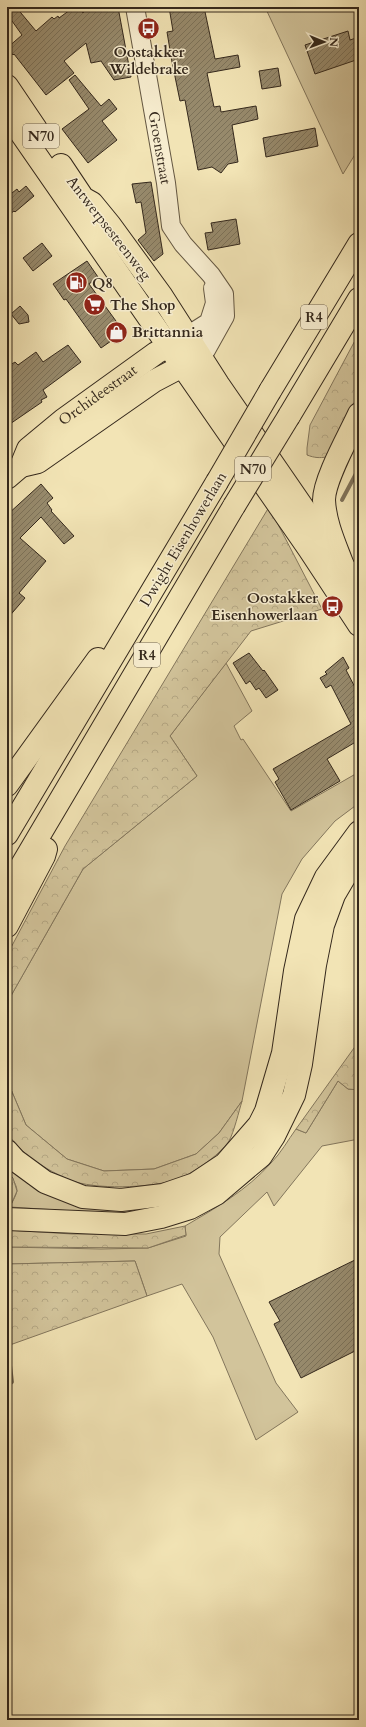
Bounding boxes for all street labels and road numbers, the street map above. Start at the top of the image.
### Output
street label: Groenstraat [144,110,176,186]
road number: N70 [23,124,59,148]
street label: Antwerpsesteenweg [62,172,156,285]
road number: R4 [301,305,327,329]
street label: Orchideestraat [54,360,141,430]
road number: N70 [235,457,271,481]
street label: Dwight Eisenhowerlaan [135,468,231,610]
road number: R4 [134,643,160,667]

